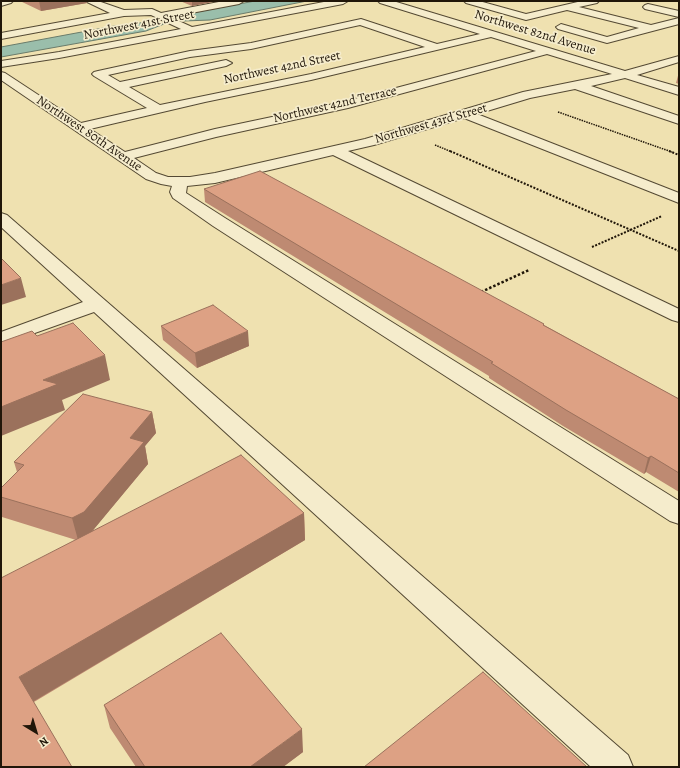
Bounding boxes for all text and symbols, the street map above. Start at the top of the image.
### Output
street label: Northwest 41st Street [82,7,196,43]
street label: Northwest 82nd Avenue [472,7,598,59]
street label: Northwest 42nd Street [222,48,342,88]
street label: Northwest 42nd Terrace [272,83,398,127]
street label: Northwest 80th Avenue [33,93,145,175]
street label: Northwest 43rd Street [373,101,489,147]
north arrow [16,712,56,752]
text: N [36,733,51,750]

